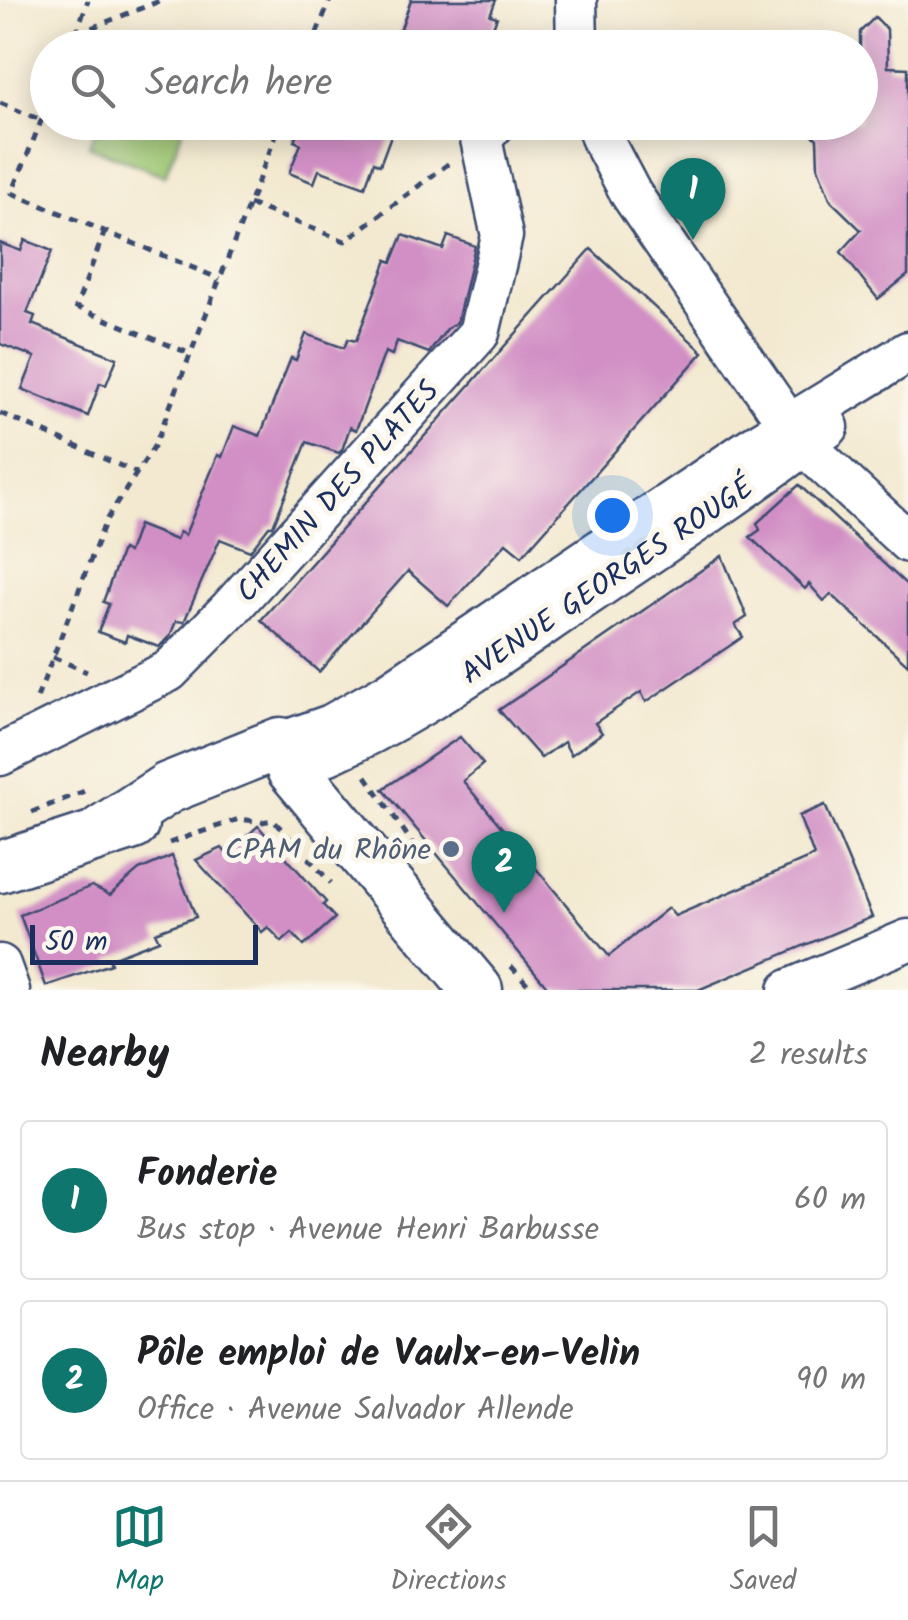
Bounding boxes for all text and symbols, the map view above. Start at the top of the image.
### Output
search box [30,30,878,140]
text: Search here [145,55,332,115]
icon: search [65,58,120,113]
pin: 1 [660,158,726,240]
street label: CHEMIN DES PLATES [225,370,452,615]
street label: AVENUE GEORGES ROUGÉ [452,465,766,698]
your location [587,490,638,541]
place label: CPAM du Rhône [225,827,431,875]
pin: 2 [472,830,536,913]
marker: CPAM du Rhône [440,838,462,860]
scale bar [30,920,258,964]
text: 50 m [45,920,108,965]
text: Nearby [40,1022,169,1089]
text: 2 results [749,1030,868,1081]
text: Fonderie [137,1145,277,1205]
text: 1 [70,1175,79,1226]
text: 60 m [794,1175,866,1226]
text: Bus stop · Avenue Henri Barbusse [137,1205,599,1256]
text: Pôle emploi de Vaulx-en-Velin [137,1325,640,1385]
text: 2 [65,1355,84,1406]
text: 90 m [796,1355,866,1406]
text: Office · Avenue Salvador Allende [137,1385,574,1436]
tab: Map [112,1499,167,1604]
tab: Directions [390,1499,506,1604]
tab: Saved [730,1499,796,1604]

